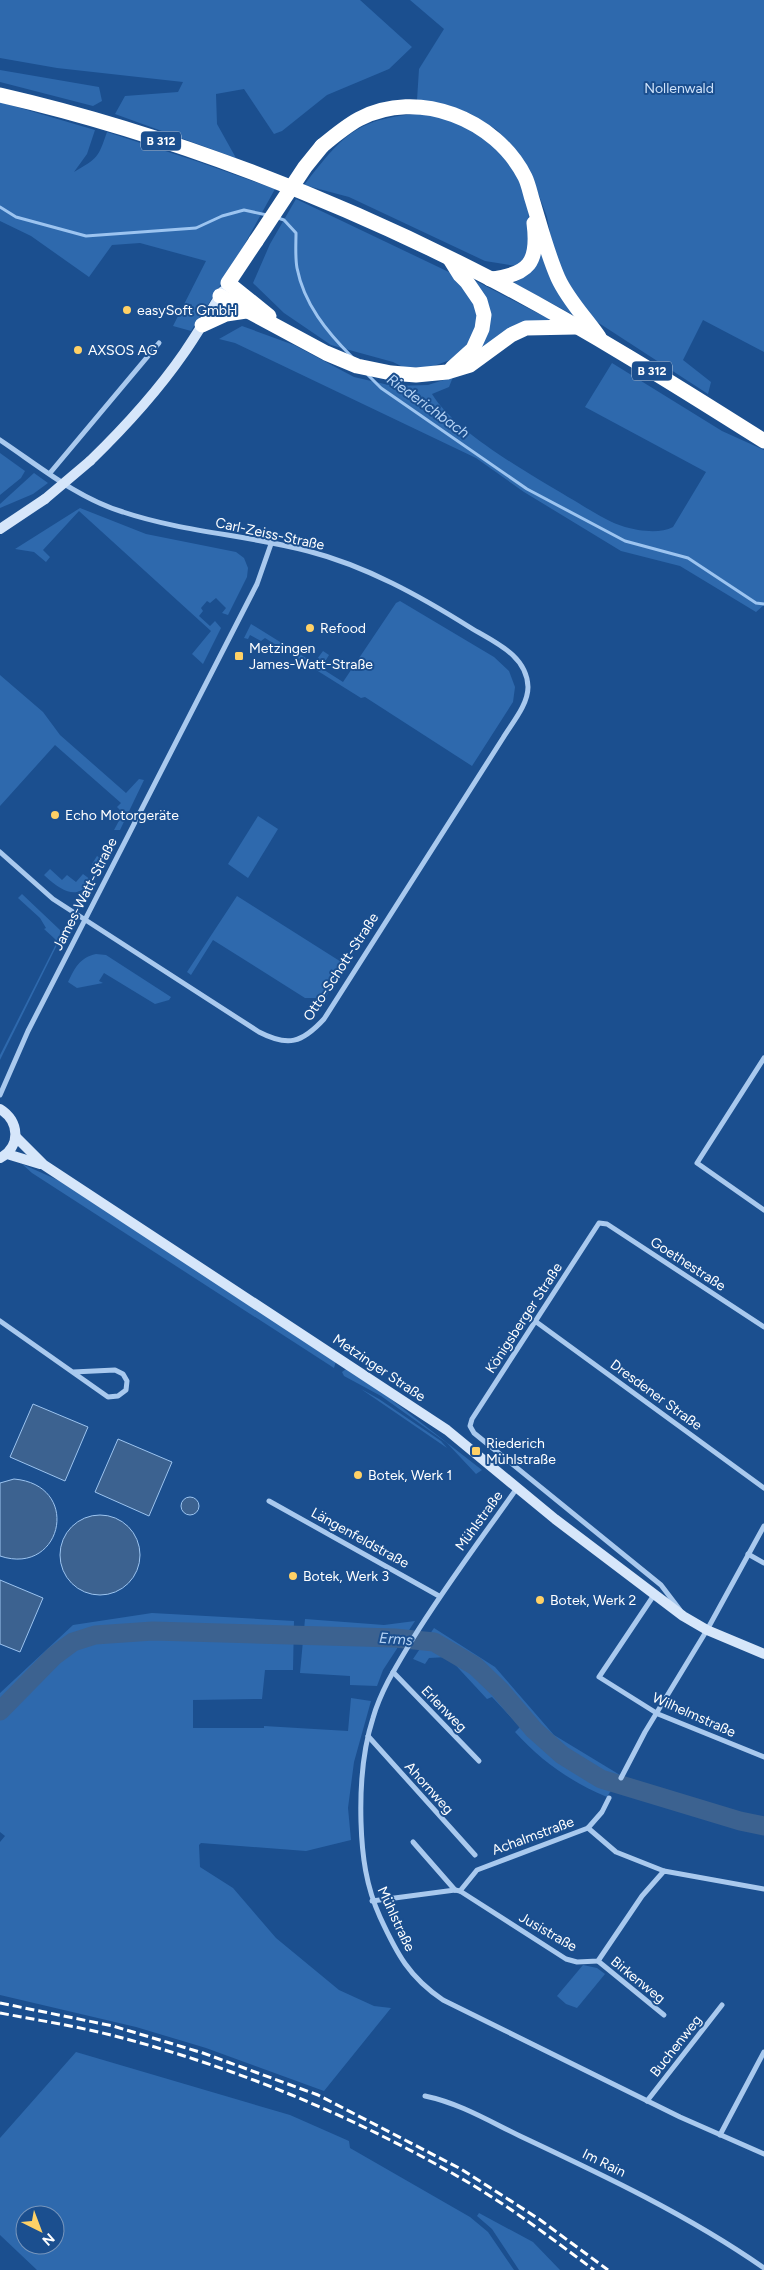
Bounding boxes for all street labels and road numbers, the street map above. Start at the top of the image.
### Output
road number: B 312 [141,132,181,150]
road number: B 312 [632,362,672,381]
street label: Carl-Zeiss-Straße [214,514,326,554]
street label: James-Watt-Straße [49,835,121,953]
street label: Otto-Schott-Straße [300,910,382,1024]
street label: Goethestraße [647,1233,729,1295]
street label: Königsberger Straße [482,1259,566,1376]
street label: Metzinger Straße [329,1331,429,1405]
street label: Dresdener Straße [607,1356,706,1434]
street label: Mühlstraße [452,1487,507,1554]
street label: Längenfeldstraße [308,1504,412,1572]
street label: Erlenweg [418,1682,470,1736]
street label: Wilhelmstraße [650,1689,739,1741]
street label: Ahornweg [401,1758,457,1818]
street label: Achalmstraße [490,1813,577,1859]
street label: Mühlstraße [374,1884,419,1955]
street label: Jusistraße [516,1909,580,1956]
street label: Birkenweg [607,1953,669,2007]
street label: Buchenweg [647,2012,705,2080]
street label: Im Rain [580,2145,629,2181]

